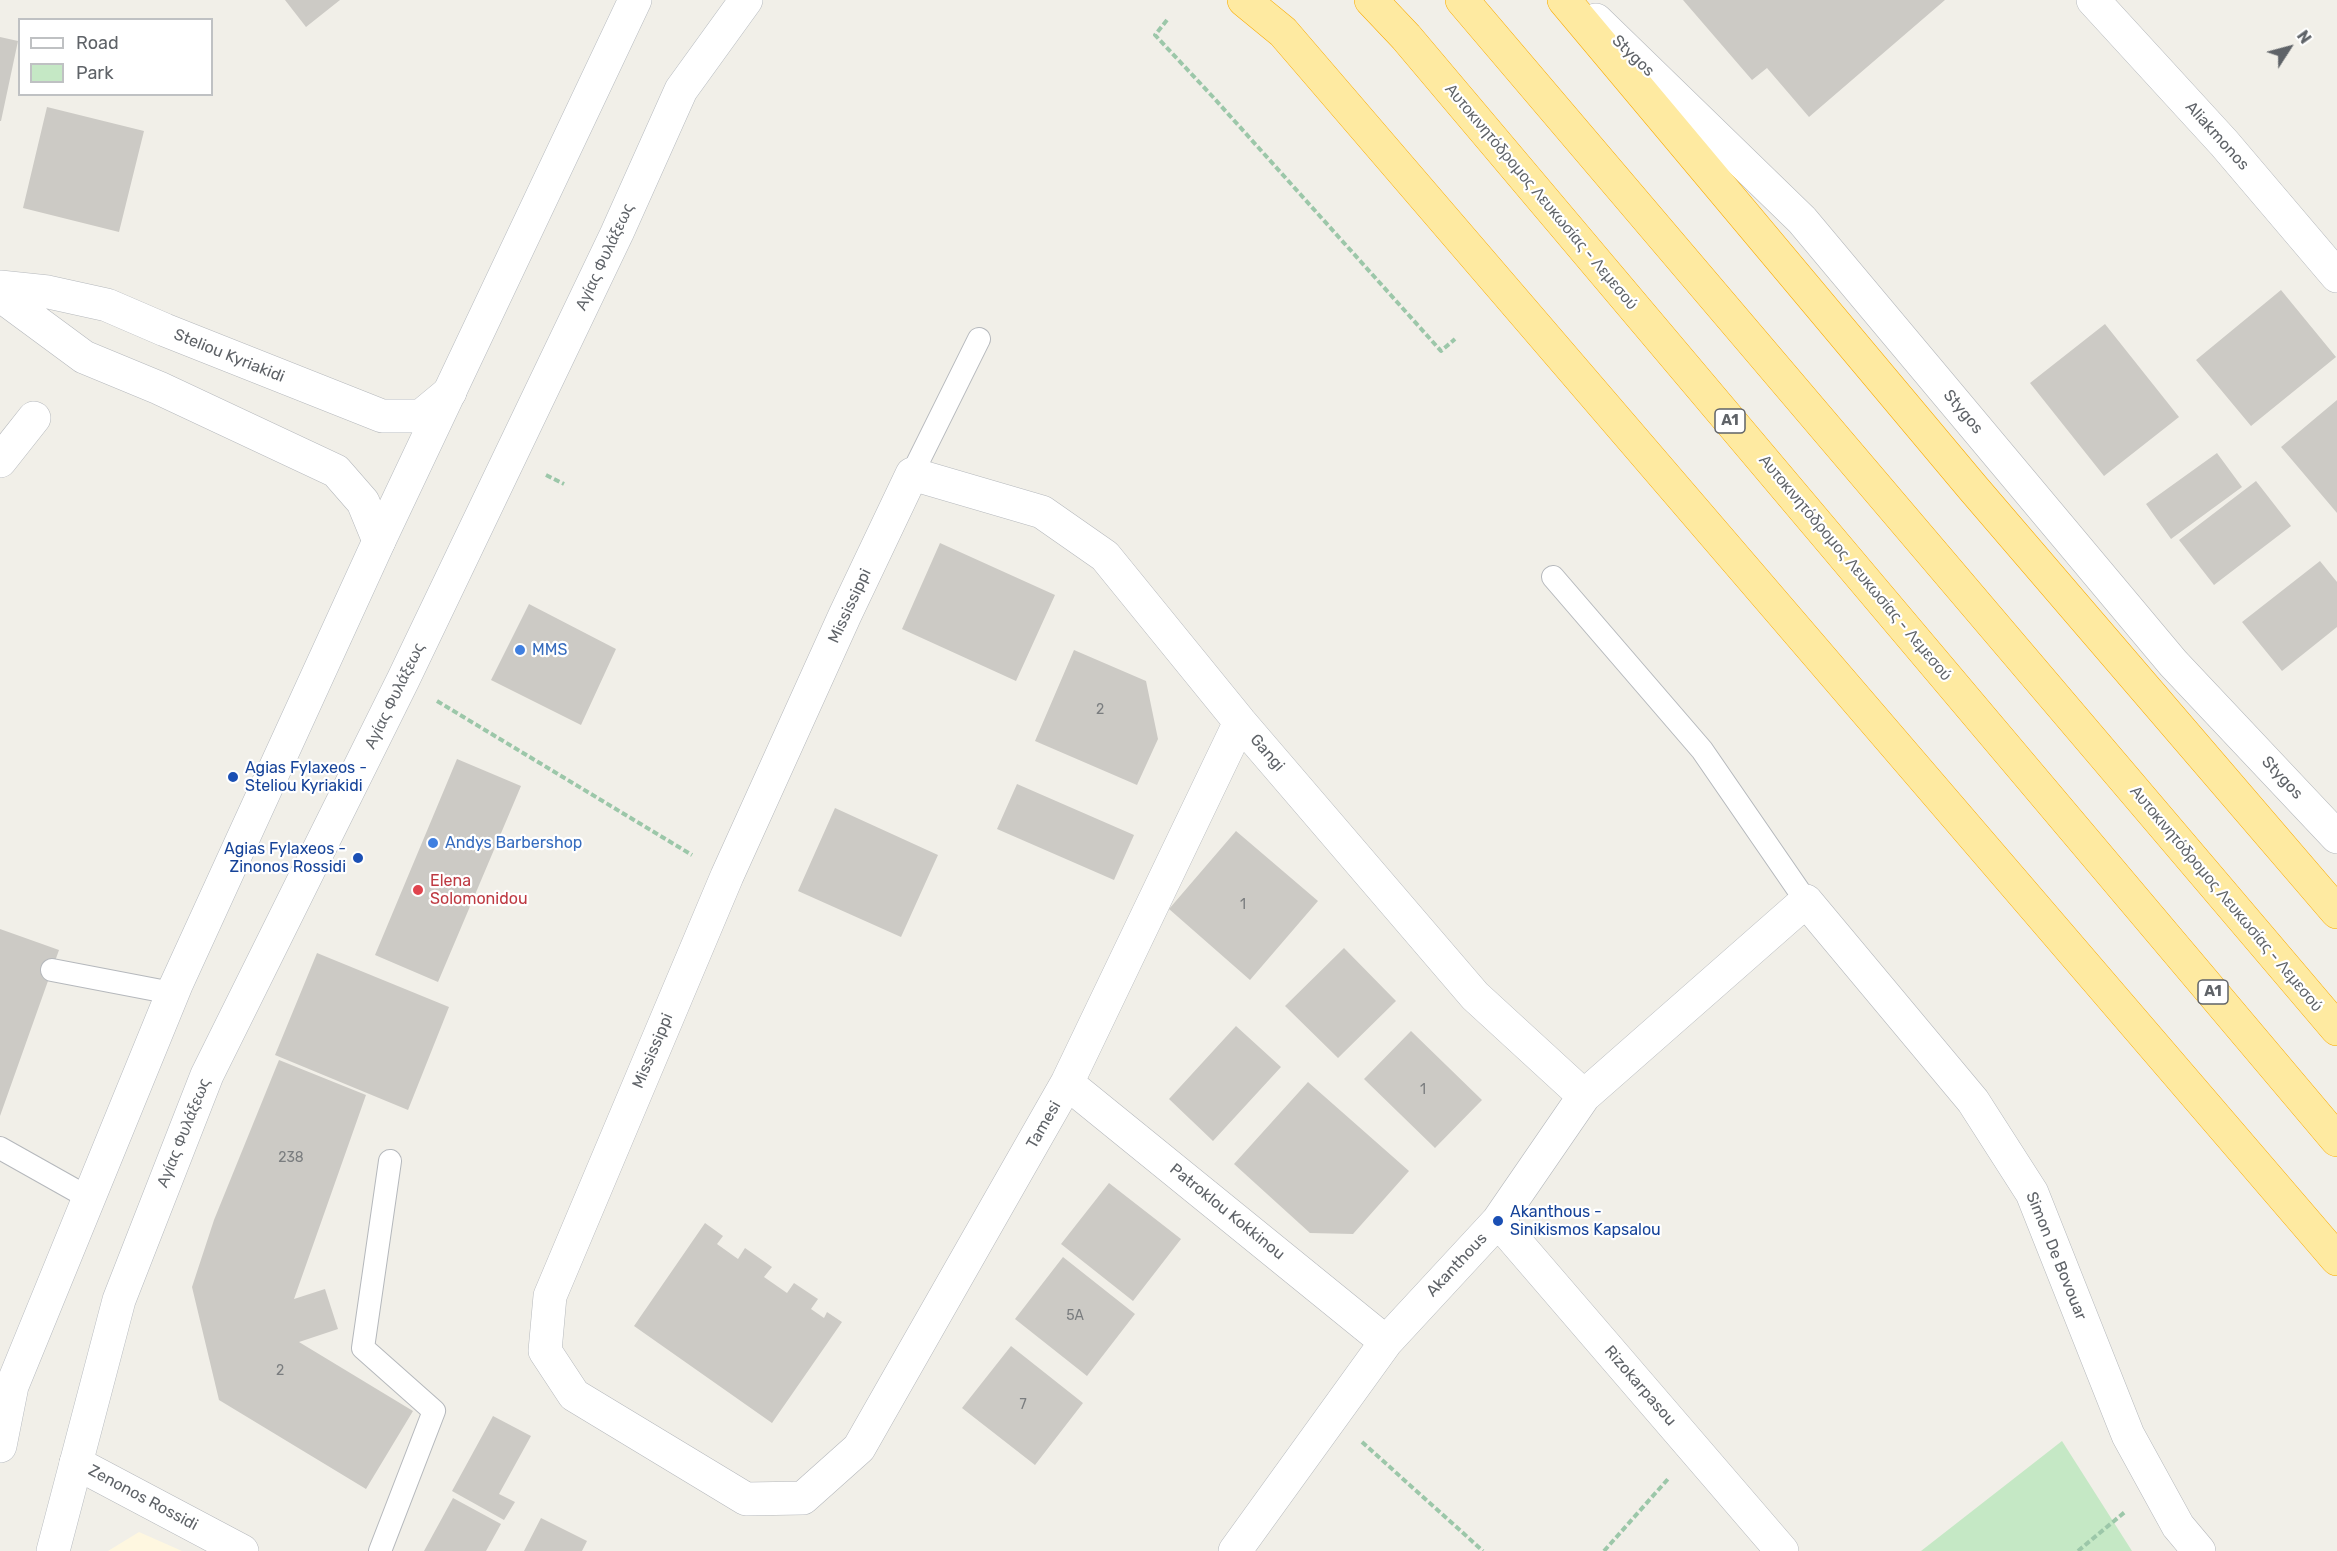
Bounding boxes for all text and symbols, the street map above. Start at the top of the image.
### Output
legend [18,18,213,96]
north arrow [2259,18,2319,78]
text: N [2293,27,2315,47]
street label: Stygos [1608,31,1658,81]
text: Road [76,32,119,54]
text: Park [76,62,113,84]
street label: Αυτοκινητόδρομος Λευκωσίας - Λεμεσού [1441,80,1641,314]
street label: Aliakmonos [2181,98,2253,174]
street label: Αγίας Φυλάξεως [572,200,638,314]
street label: Steliou Kyriakidi [171,325,287,387]
street label: Stygos [1939,386,1987,438]
road number: A1 [1715,409,1745,433]
street label: Αυτοκινητόδρομος Λευκωσίας - Λεμεσού [1755,451,1955,685]
street label: Mississippi [824,566,876,646]
street label: Αγίας Φυλάξεως [361,640,429,752]
place label: MMS [532,640,567,660]
marker: MMS [513,643,527,657]
house number: 2 [1096,702,1104,718]
street label: Gangi [1246,731,1288,775]
street label: Stygos [2257,753,2307,803]
place label: Agias Fylaxeos - Steliou Kyriakidi [245,758,367,796]
marker: Agias Fylaxeos - Steliou Kyriakidi [226,770,240,784]
street label: Αυτοκινητόδρομος Λευκωσίας - Λεμεσού [2126,782,2326,1016]
place label: Andys Barbershop [445,833,582,853]
marker: Andys Barbershop [426,836,440,850]
place label: Agias Fylaxeos - Zinonos Rossidi [224,839,346,877]
marker: Agias Fylaxeos - Zinonos Rossidi [351,851,365,865]
place label: Elena Solomonidou [430,871,528,909]
marker: Elena Solomonidou [411,883,425,897]
house number: 1 [1240,897,1246,913]
road number: A1 [2198,980,2228,1004]
street label: Mississippi [629,1010,677,1092]
street label: Αγίας Φυλάξεως [153,1076,215,1190]
house number: 1 [1420,1082,1426,1098]
street label: Tamesi [1023,1098,1065,1152]
house number: 238 [278,1150,304,1166]
street label: Patroklou Kokkinou [1166,1160,1288,1264]
street label: Simon De Bovouar [2022,1189,2090,1323]
place label: Akanthous - Sinikismos Kapsalou [1510,1202,1661,1240]
marker: Akanthous - Sinikismos Kapsalou [1491,1214,1505,1228]
street label: Akanthous [1423,1229,1491,1301]
house number: 5A [1066,1308,1084,1324]
street label: Rizokarpasou [1600,1342,1680,1430]
house number: 2 [276,1363,284,1379]
house number: 7 [1019,1397,1027,1413]
street label: Zenonos Rossidi [85,1461,201,1535]

